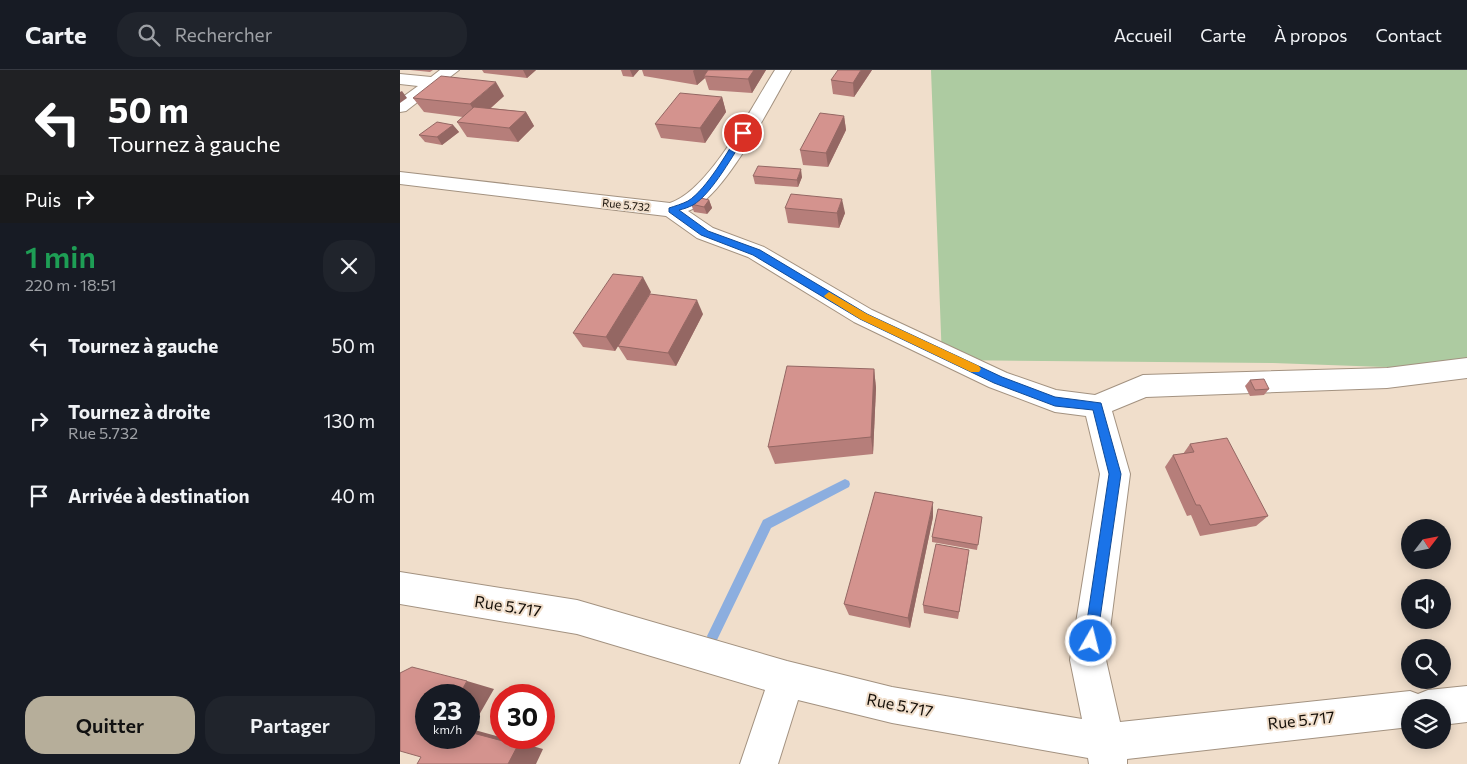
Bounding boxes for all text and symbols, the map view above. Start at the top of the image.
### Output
search box [117,12,467,57]
text: Carte [25,20,87,49]
icon: search [135,21,163,49]
text: Rechercher [175,23,272,46]
text: Accueil [1114,24,1172,46]
text: Carte [1200,24,1246,46]
text: À propos [1274,24,1348,46]
text: Contact [1376,24,1442,46]
text: 50 m [108,87,189,130]
icon: left [25,90,90,155]
pin [722,112,764,154]
icon: arrive [729,119,757,147]
text: Tournez à gauche [108,130,280,157]
icon: right [71,185,99,213]
text: Puis [25,188,61,211]
street label: Rue 5.732 [601,196,651,213]
text: 1 min [25,237,96,274]
button: close [323,240,375,292]
text: 220 m · 18:51 [25,275,116,294]
icon: left [25,332,53,360]
text: Tournez à gauche [68,334,218,357]
text: 50 m [331,334,375,357]
text: Tournez à droite [68,400,210,423]
icon: right [25,407,53,435]
text: 130 m [323,409,375,432]
text: Rue 5.732 [68,423,138,442]
icon: arrive [25,482,53,510]
text: Arrivée à destination [68,484,250,507]
text: 40 m [331,484,375,507]
north arrow [1401,519,1451,569]
map controls [1401,519,1451,749]
button: sound [1401,579,1451,629]
street label: Rue 5.717 [473,591,543,620]
position arrow [1064,614,1116,666]
button: search [1401,639,1451,689]
speed limit sign: 30 [490,684,555,749]
street label: Rue 5.717 [865,689,935,720]
text: 23 [433,695,462,725]
button: Quitter [25,696,195,754]
button: Partager [205,696,375,754]
button: layers [1401,699,1451,749]
street label: Rue 5.717 [1266,707,1335,732]
text: km/h [433,722,462,736]

